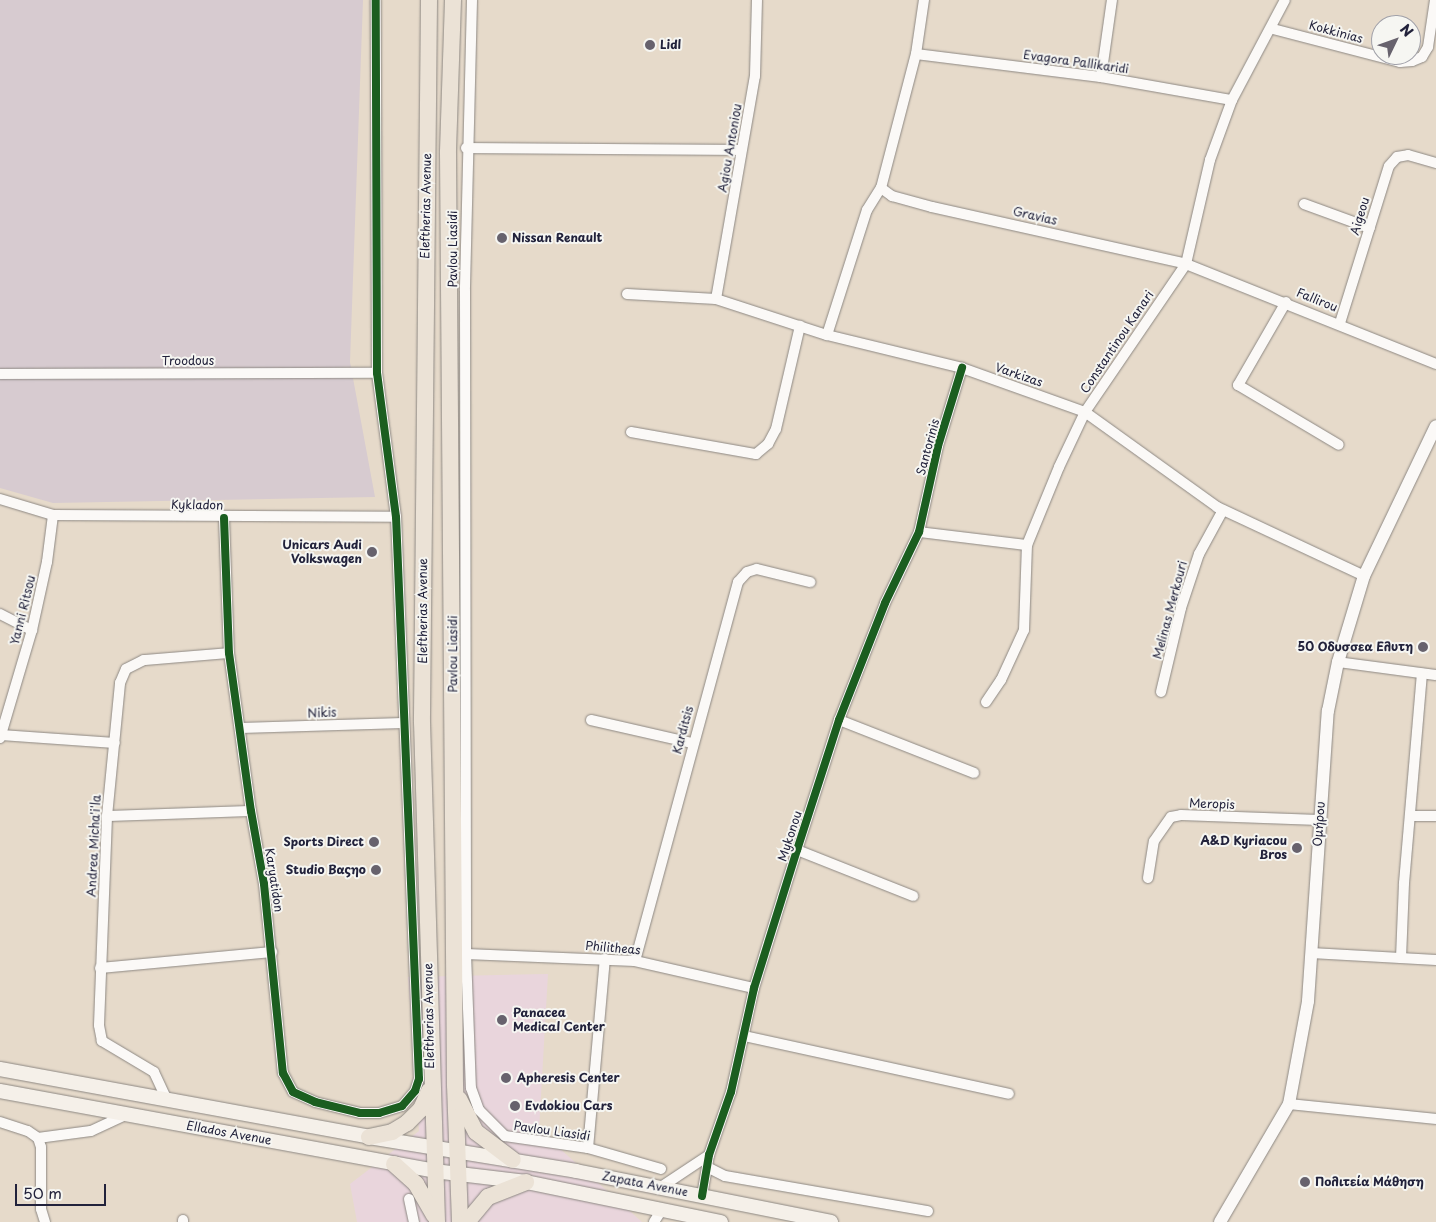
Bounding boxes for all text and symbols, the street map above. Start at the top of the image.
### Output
north arrow [1371,15,1421,65]
street label: Kokkinias [1307,18,1365,46]
text: N [1395,19,1418,41]
place label: Lidl [660,38,681,52]
marker: Lidl [644,39,656,51]
street label: Evagora Pallikaridi [1022,47,1130,77]
street label: Agiou Antoniou [715,102,745,194]
street label: Eleftherias Avenue [418,153,434,259]
street label: Aigeou [1347,195,1373,237]
street label: Gravias [1012,204,1058,228]
street label: Pavlou Liasidi [446,210,460,288]
place label: Nissan Renault [512,231,602,245]
marker: Nissan Renault [496,232,508,244]
street label: Fallirou [1294,285,1340,315]
street label: Constantinou Kanari [1077,288,1157,396]
street label: Troodous [162,354,214,368]
street label: Varkizas [993,360,1045,390]
street label: Santorinis [914,417,942,477]
street label: Kykladon [171,497,223,513]
place label: Unicars Audi Volkswagen [283,538,362,566]
marker: Unicars Audi Volkswagen [366,546,378,558]
street label: Eleftherias Avenue [416,558,430,664]
street label: Melinas Merkouri [1150,560,1190,660]
street label: Yanni Ritsou [7,574,39,646]
street label: Pavlou Liasidi [446,615,460,693]
place label: 50 Οδυσσεα Ελυτη [1297,640,1413,654]
marker: 50 Οδυσσεα Ελυτη [1417,641,1429,653]
street label: Karditsis [670,704,696,756]
street label: Nikis [307,705,337,721]
street label: Andrea Micha'i'la [84,794,104,898]
street label: Meropis [1189,796,1235,812]
street label: Ομήρου [1310,801,1328,847]
street label: Mykonou [775,809,805,863]
place label: A&D Kyriacou Bros [1201,834,1287,862]
place label: Sports Direct [283,835,364,849]
marker: Sports Direct [368,836,380,848]
marker: A&D Kyriacou Bros [1291,842,1303,854]
street label: Karyatidon [262,847,286,913]
place label: Studio Βαςηο [285,863,366,877]
marker: Studio Βαςηο [370,864,382,876]
street label: Philitheas [585,938,641,958]
street label: Eleftherias Avenue [421,963,437,1069]
place label: Panacea Medical Center [513,1006,605,1034]
marker: Panacea Medical Center [495,1013,509,1027]
marker: Apheresis Center [499,1071,513,1085]
place label: Apheresis Center [517,1071,621,1085]
place label: Evdokiou Cars [525,1099,613,1113]
marker: Evdokiou Cars [509,1100,521,1112]
street label: Ellados Avenue [186,1118,272,1148]
street label: Pavlou Liasidi [513,1119,591,1143]
street label: Zapata Avenue [601,1169,689,1199]
scale bar [18,1174,109,1206]
place label: Πολιτεία Μάθηση [1315,1175,1424,1189]
marker: Πολιτεία Μάθηση [1299,1176,1311,1188]
text: 50 m [23,1181,62,1204]

